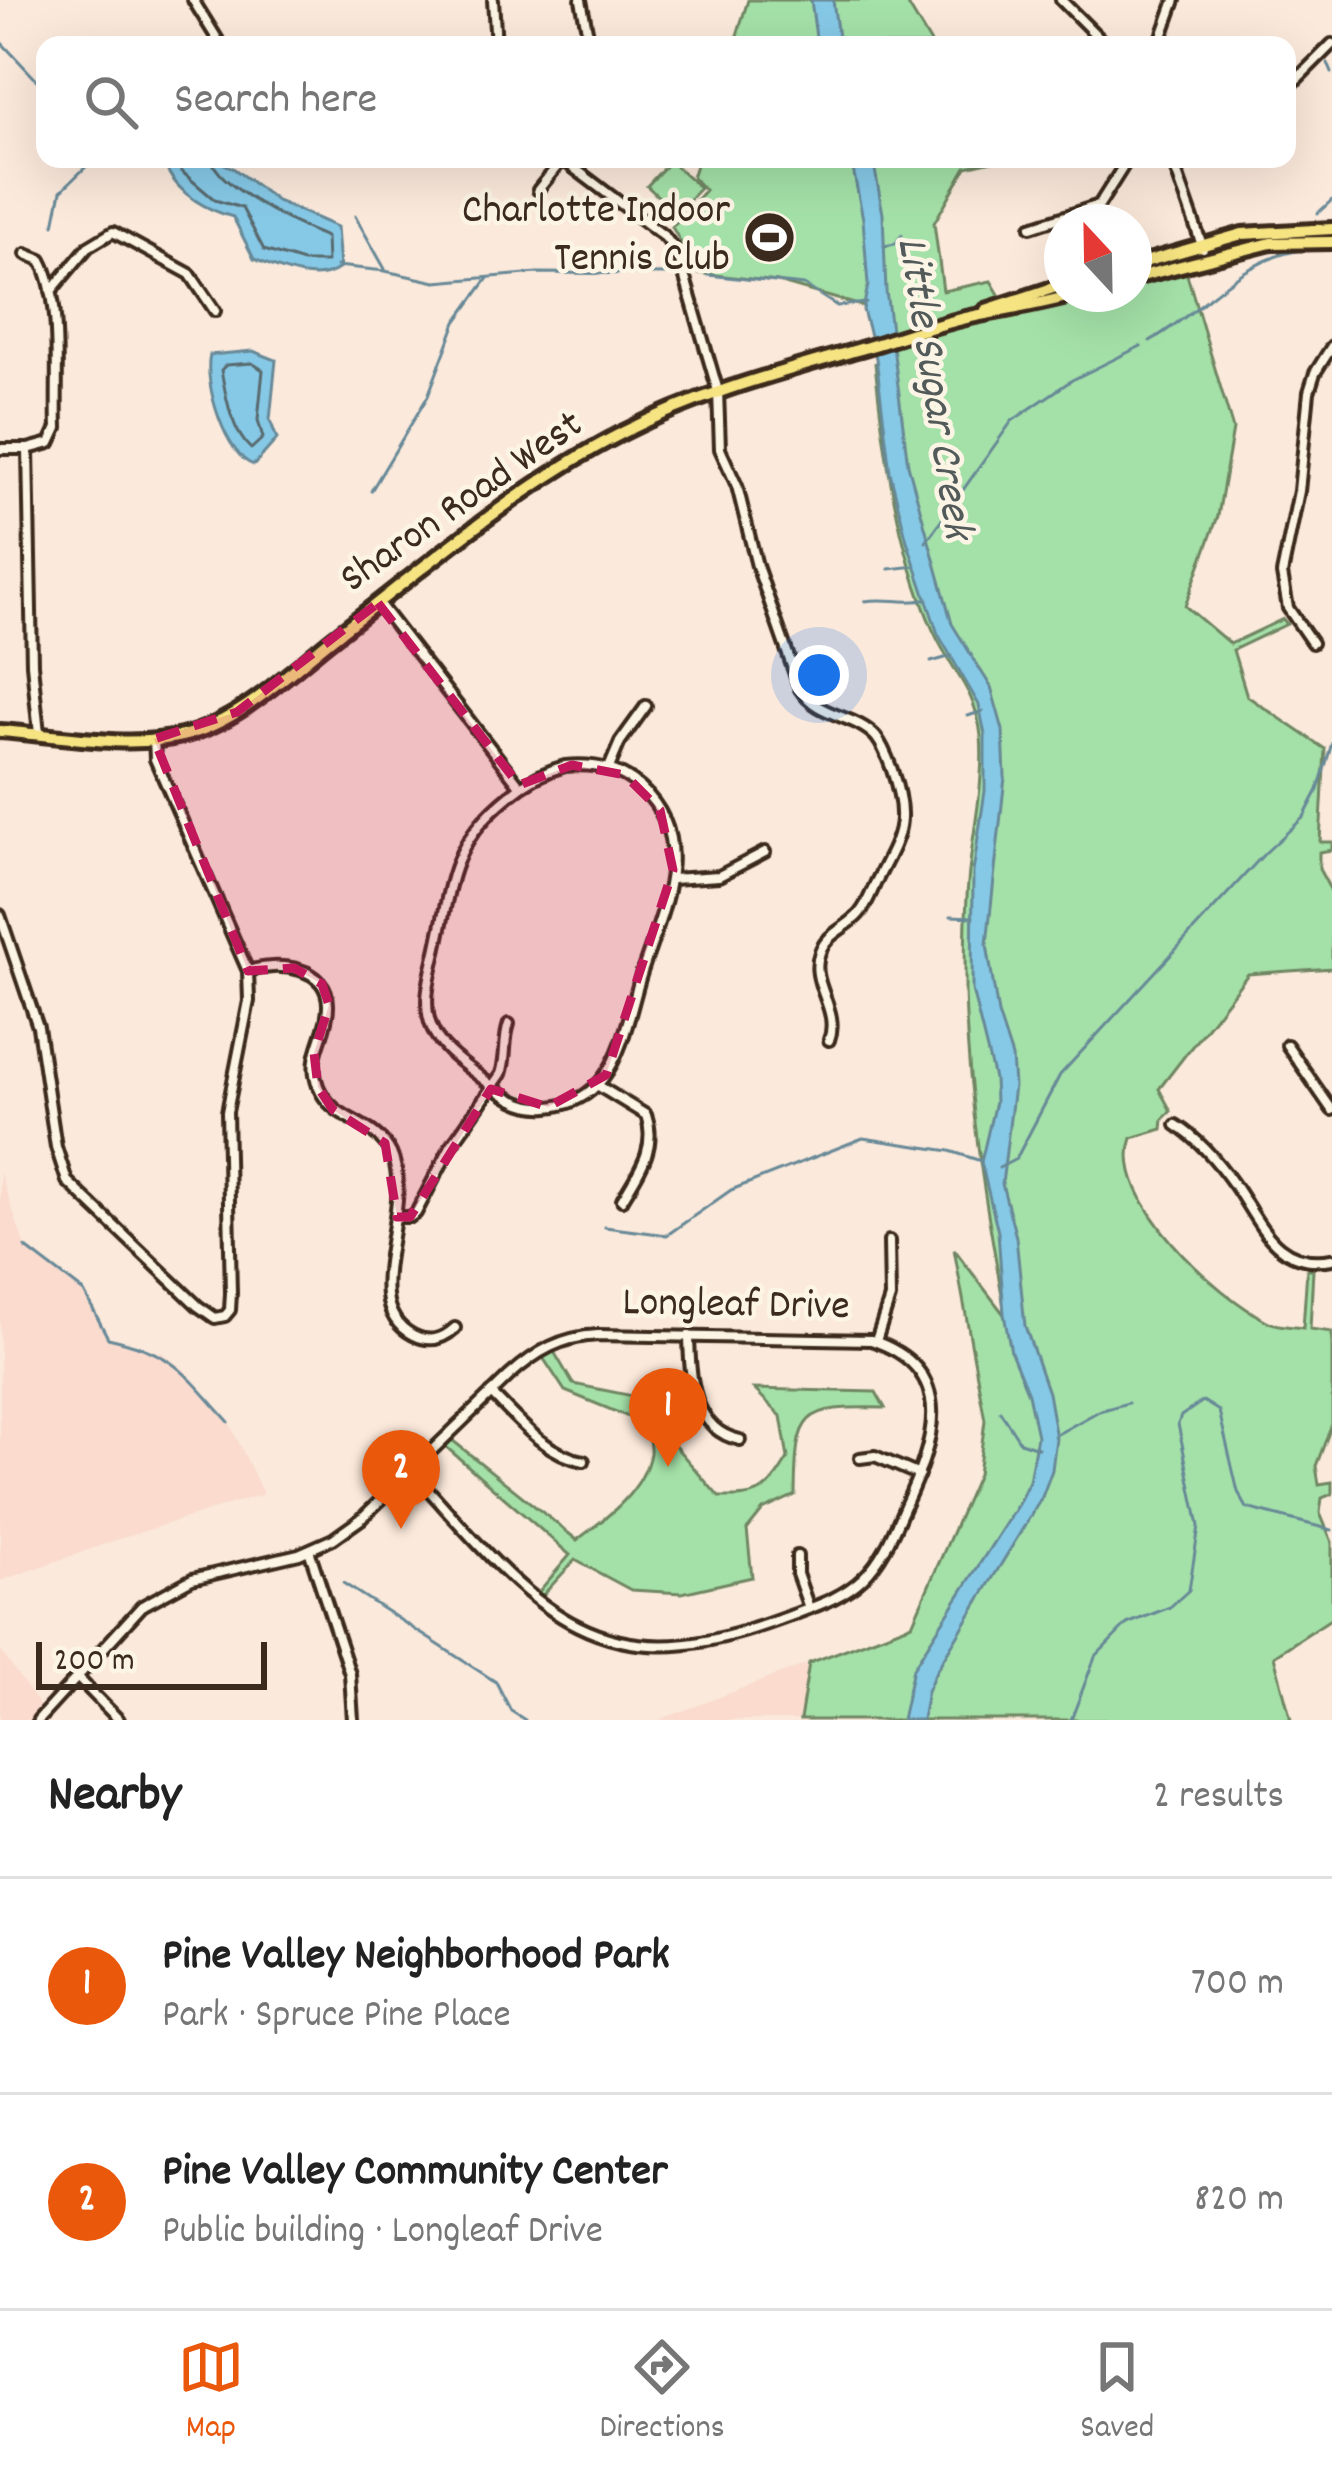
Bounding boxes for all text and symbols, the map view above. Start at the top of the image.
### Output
search box [36,36,1296,168]
icon: search [78,69,144,135]
text: Search here [174,70,377,134]
place label: Charlotte Indoor Tennis Club [462,183,730,291]
north arrow [1044,204,1152,312]
sports icon: Charlotte Indoor Tennis Club [741,209,797,265]
water label: Little Sugar Creek [877,233,988,547]
street label: Sharon Road West [329,398,597,610]
your location [789,645,849,705]
street label: Longleaf Drive [622,1275,850,1339]
pin: 1 [629,1368,707,1467]
pin: 2 [362,1430,440,1529]
scale bar [36,1636,267,1689]
text: 200 m [54,1639,135,1686]
text: Nearby [48,1762,181,1834]
text: 2 results [1153,1771,1284,1826]
text: Pine Valley Neighborhood Park [162,1926,670,1990]
text: 1 [83,1958,91,2013]
text: 700 m [1191,1958,1284,2013]
text: Park · Spruce Pine Place [162,1990,511,2045]
text: Pine Valley Community Center [162,2142,668,2206]
text: 2 [78,2174,96,2229]
text: 820 m [1194,2174,1284,2229]
text: Public building · Longleaf Drive [162,2206,603,2261]
tab: Map [178,2334,244,2453]
tab: Directions [600,2334,725,2453]
tab: Saved [1080,2334,1154,2453]

